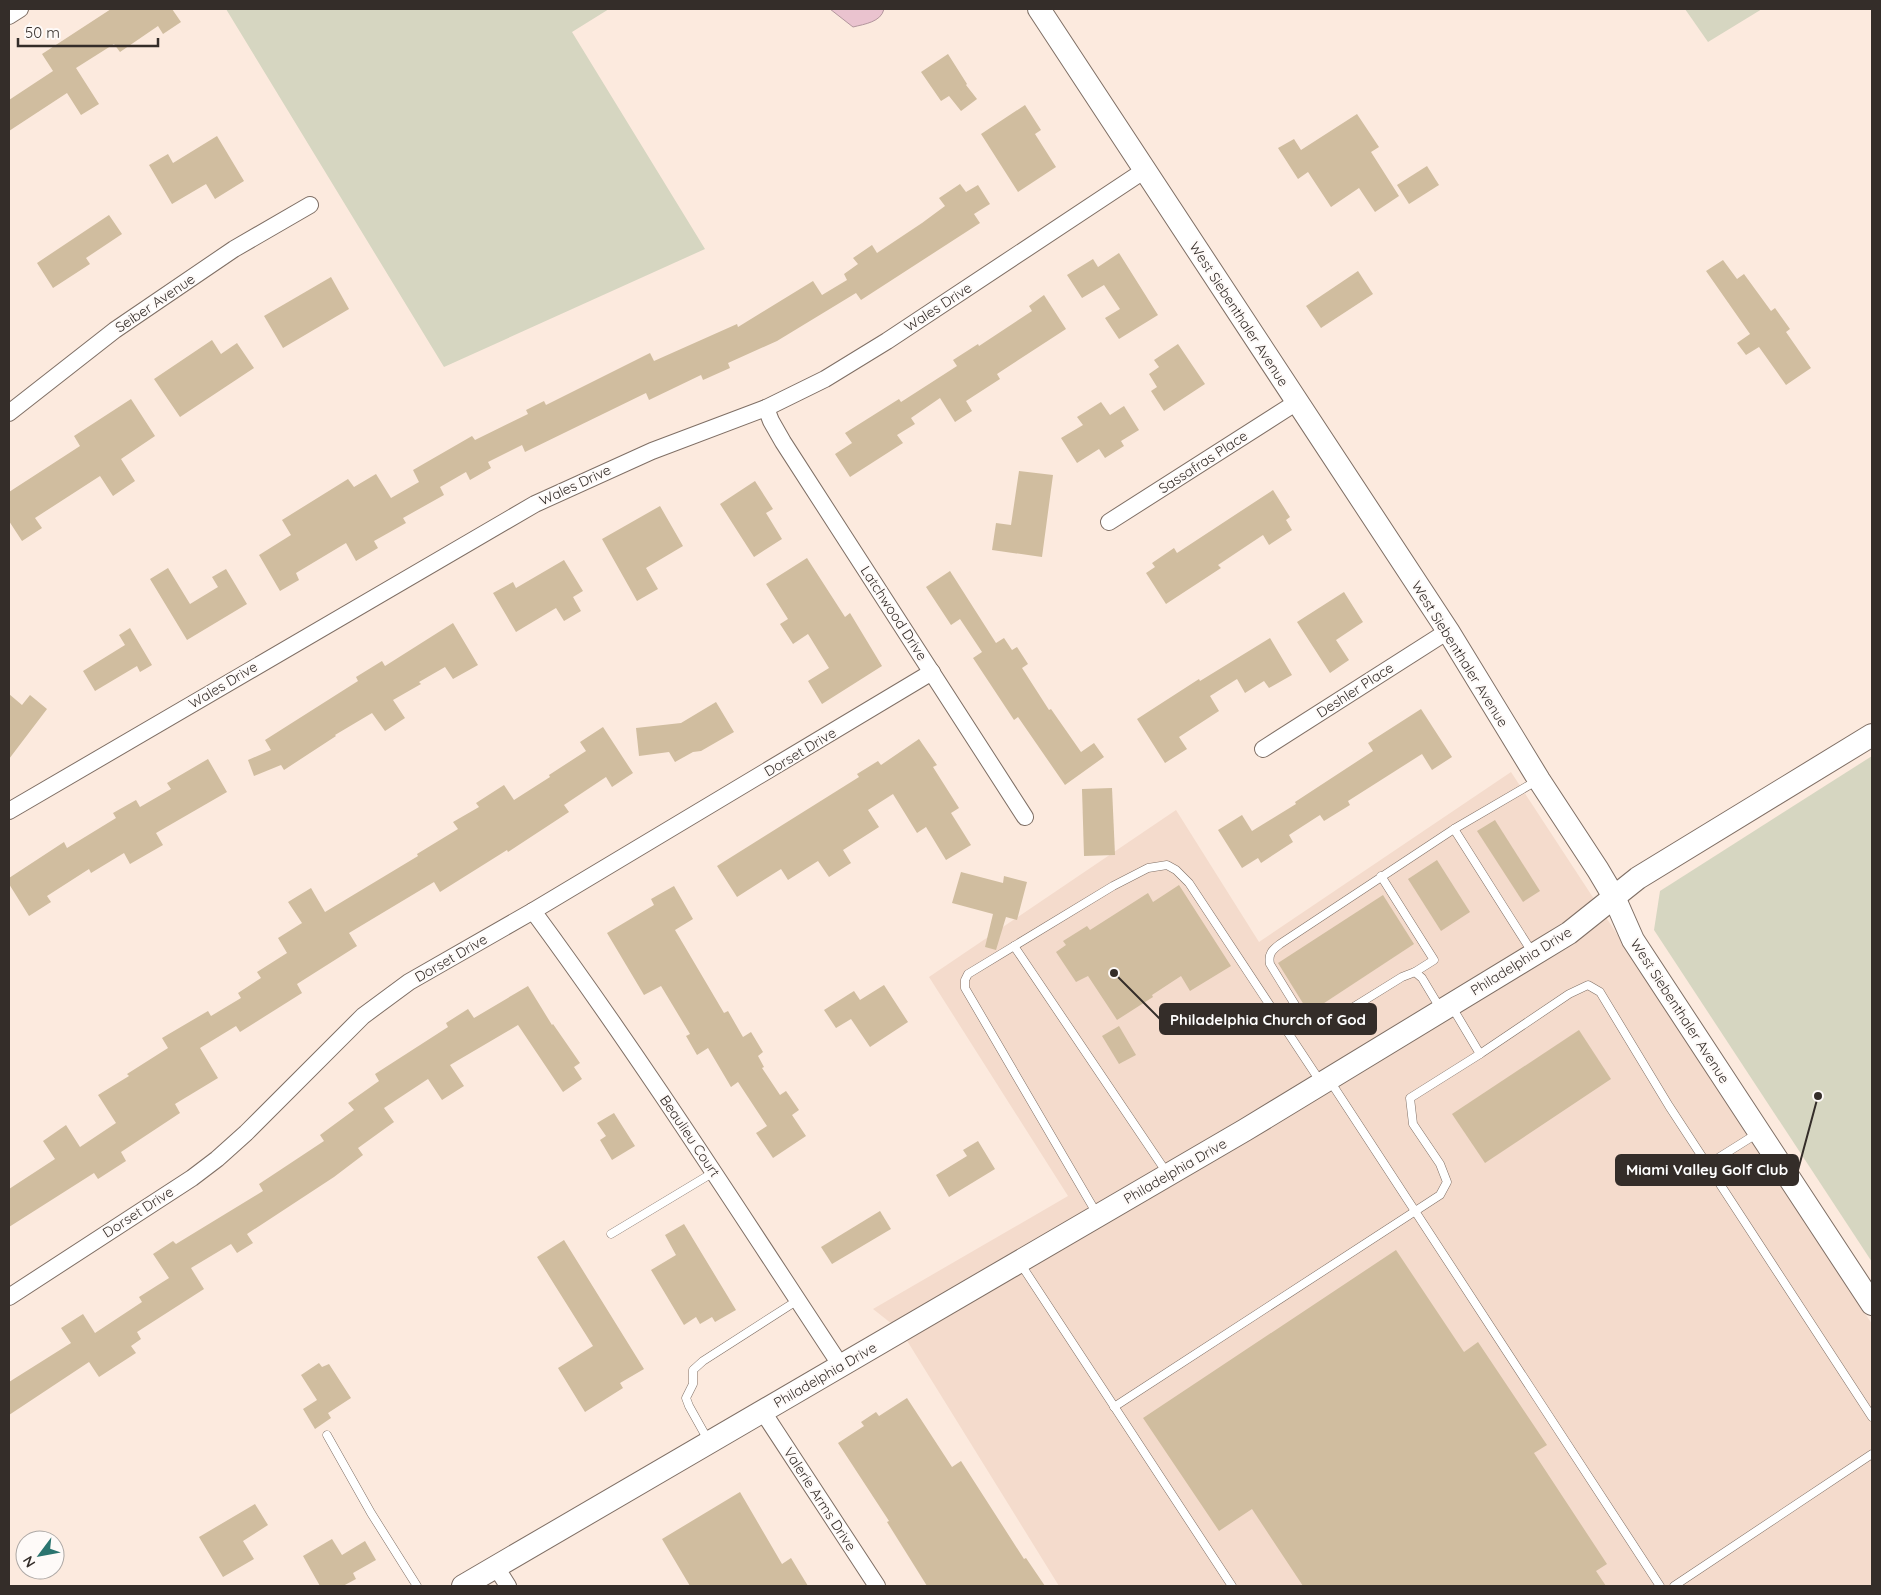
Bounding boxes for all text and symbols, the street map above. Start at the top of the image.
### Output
scale bar [18,15,158,47]
text: 50 m [25,23,60,42]
street label: West Siebenthaler Avenue [1185,238,1293,390]
street label: Seiber Avenue [112,270,198,336]
street label: Wales Drive [901,278,975,336]
street label: Sassafras Place [1155,427,1251,497]
street label: Wales Drive [536,461,614,509]
street label: Latchwood Drive [857,562,931,664]
street label: West Siebenthaler Avenue [1408,578,1512,730]
street label: Wales Drive [185,657,261,713]
street label: Deshler Place [1313,658,1397,722]
street label: Dorset Drive [761,723,839,781]
street label: Philadelphia Drive [1467,923,1575,999]
street label: Dorset Drive [412,930,491,986]
street label: West Siebenthaler Avenue [1626,935,1734,1087]
callout: Philadelphia Church of God [1160,1004,1376,1034]
text: Philadelphia Church of God [1170,1010,1366,1029]
street label: Beaulieu Court [656,1092,724,1181]
street label: Philadelphia Drive [1120,1134,1230,1208]
callout: Miami Valley Golf Club [1616,1155,1798,1185]
text: Miami Valley Golf Club [1626,1160,1788,1179]
street label: Dorset Drive [99,1182,177,1242]
street label: Philadelphia Drive [770,1338,880,1412]
street label: Valerie Arms Drive [780,1444,860,1554]
north arrow [15,1530,65,1580]
text: N [19,1553,39,1571]

